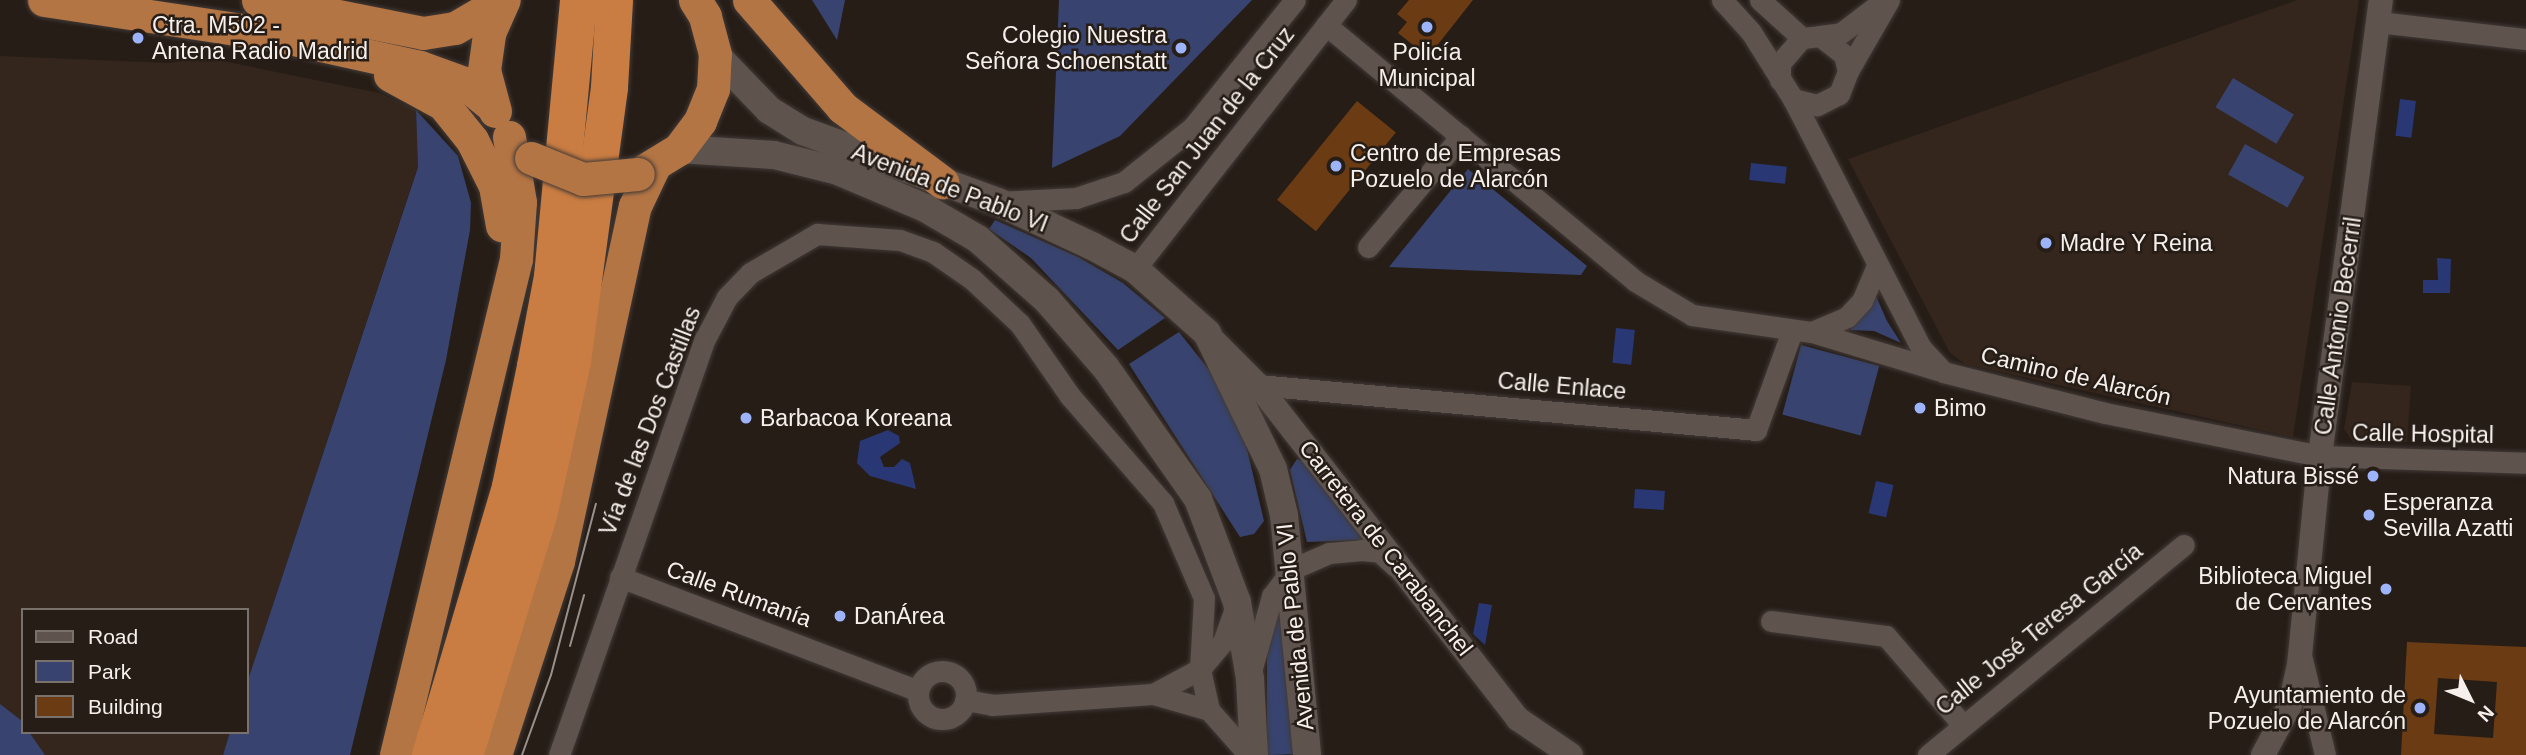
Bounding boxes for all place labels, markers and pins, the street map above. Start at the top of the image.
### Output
place label: Ctra. M502 - Antena Radio Madrid [152,11,368,65]
marker: Policía Municipal [1419,19,1435,35]
place label: Colegio Nuestra Señora Schoenstatt [965,21,1167,75]
marker: Ctra. M502 - Antena Radio Madrid [130,30,146,46]
place label: Policía Municipal [1378,38,1476,92]
marker: Colegio Nuestra Señora Schoenstatt [1173,40,1189,56]
place label: Centro de Empresas Pozuelo de Alarcón [1350,139,1561,193]
marker: Centro de Empresas Pozuelo de Alarcón [1328,158,1344,174]
place label: Madre Y Reina [2060,229,2213,257]
marker: Madre Y Reina [2038,235,2054,251]
place label: Bimo [1934,394,1986,422]
marker: Bimo [1912,400,1928,416]
place label: Barbacoa Koreana [760,404,952,432]
marker: Barbacoa Koreana [738,410,754,426]
place label: Natura Bissé [2227,462,2359,490]
marker: Natura Bissé [2365,468,2381,484]
place label: Esperanza Sevilla Azatti [2383,488,2515,542]
marker: Esperanza Sevilla Azatti [2361,507,2377,523]
place label: Biblioteca Miguel de Cervantes [2198,562,2372,616]
marker: Biblioteca Miguel de Cervantes [2378,581,2394,597]
place label: DanÁrea [854,602,945,630]
marker: DanÁrea [832,608,848,624]
place label: Ayuntamiento de Pozuelo de Alarcón [2207,681,2406,735]
marker: Ayuntamiento de Pozuelo de Alarcón [2412,700,2428,716]

